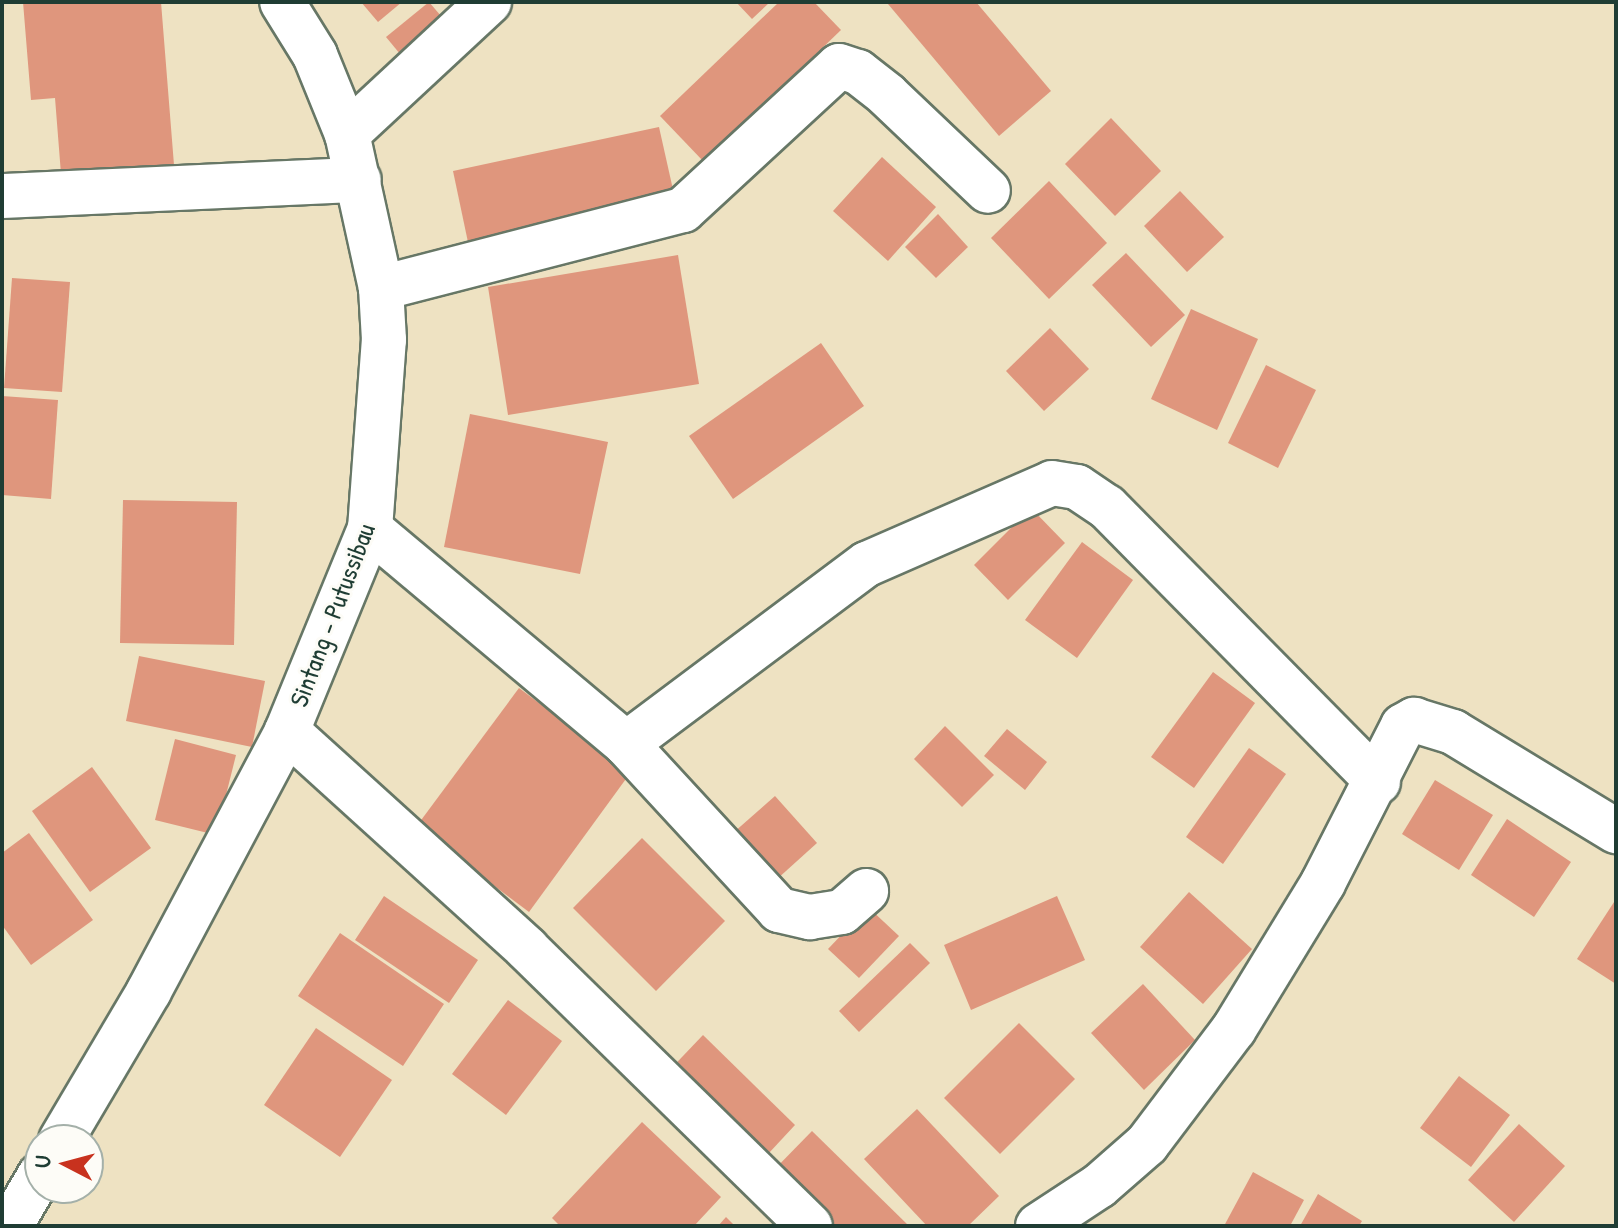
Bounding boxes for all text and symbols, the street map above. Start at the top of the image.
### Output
street label: Sintang - Putussibau [283,519,381,711]
north arrow [24,1124,104,1204]
text: U [27,1154,58,1169]

